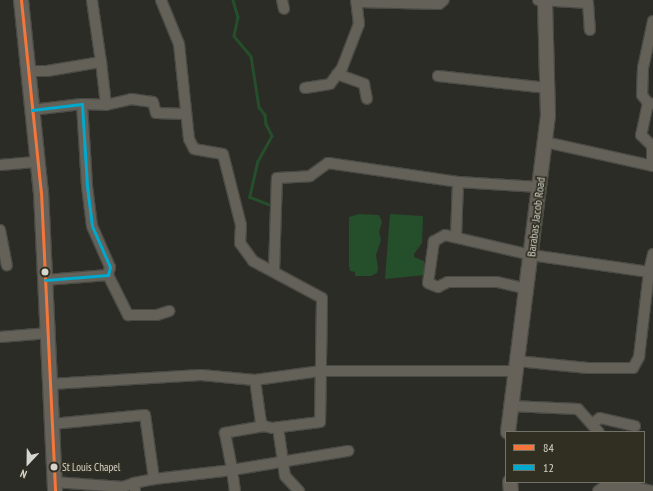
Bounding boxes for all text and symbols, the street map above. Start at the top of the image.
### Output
street label: Barabas Jacob Road [524,176,548,258]
unlabelled marker [40,267,50,277]
legend [505,431,645,483]
text: 84 [543,440,554,455]
north arrow [8,443,48,483]
place label: St Louis Chapel [62,460,120,474]
text: 12 [543,460,554,475]
marker: St Louis Chapel [49,462,59,472]
text: N [18,467,29,482]

